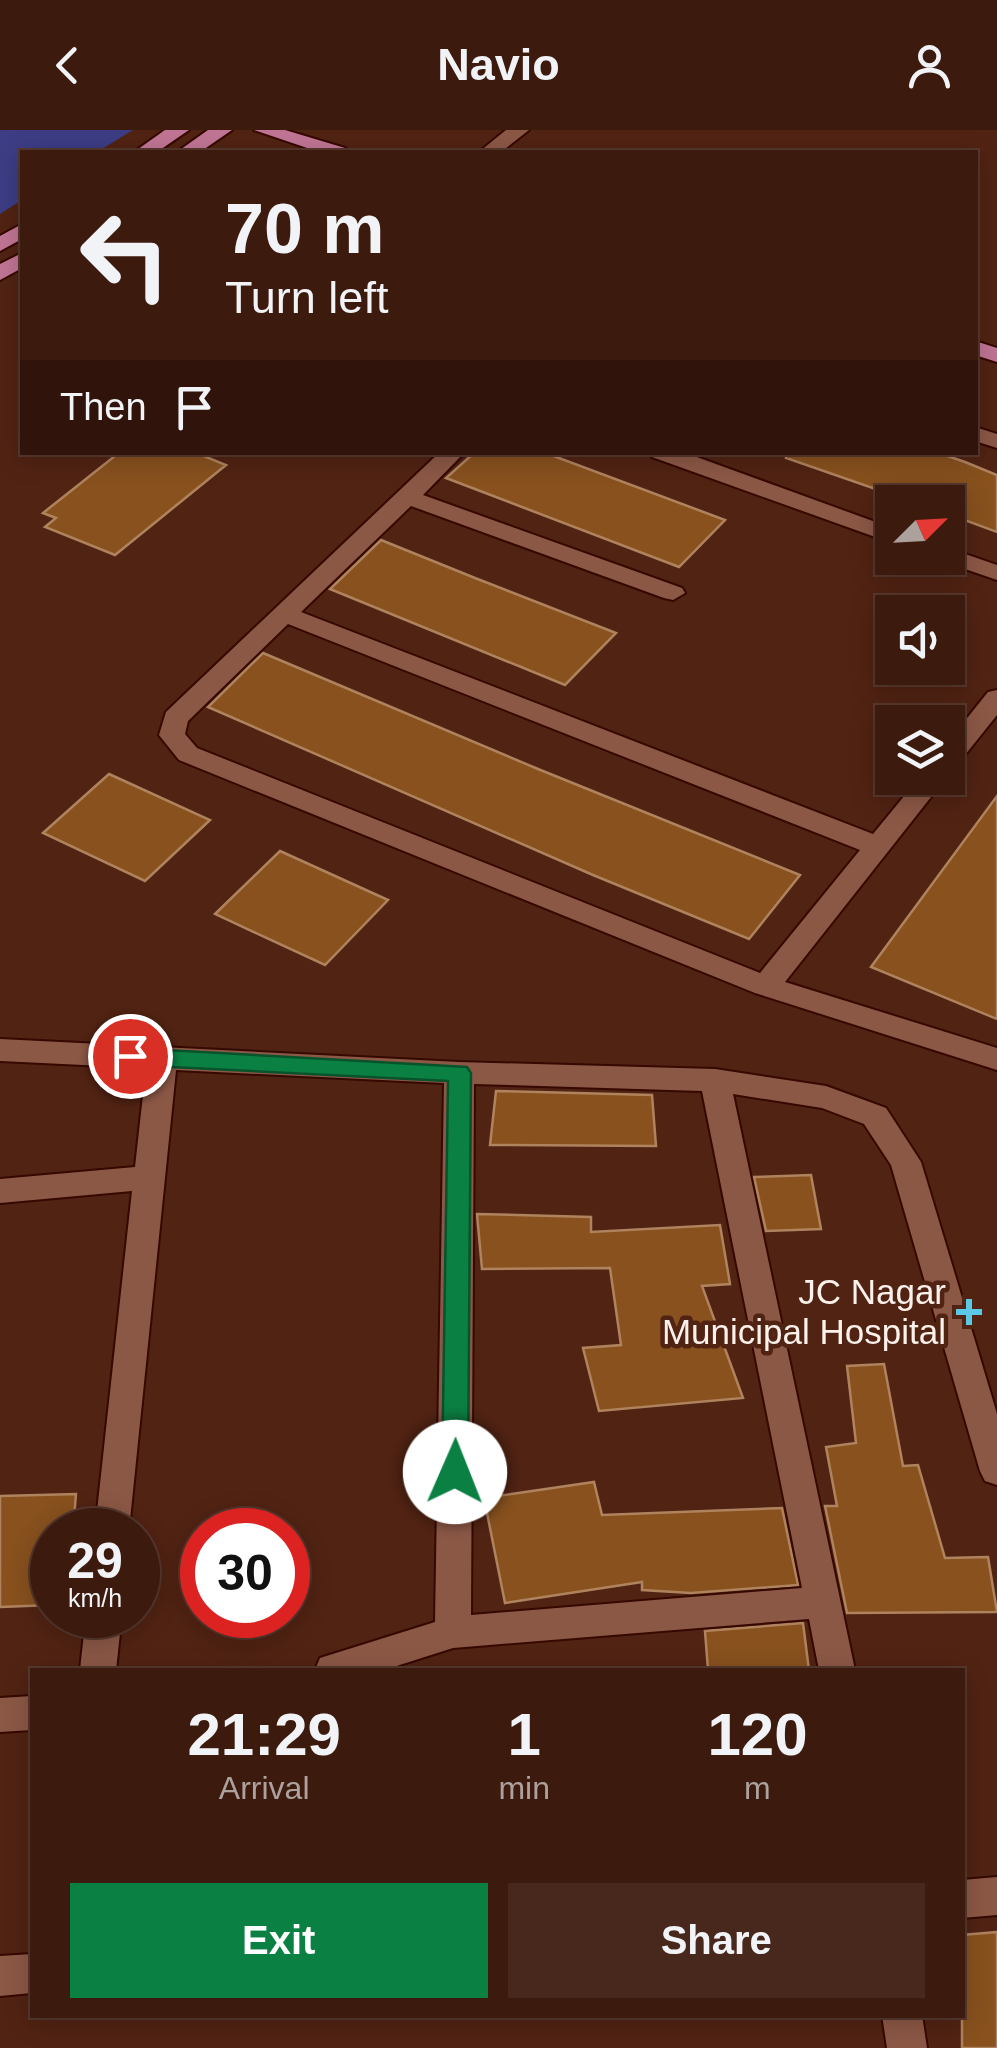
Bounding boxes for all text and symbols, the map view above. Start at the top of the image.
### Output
icon: back [40,38,95,93]
icon: person [902,38,957,93]
text: Navio [437,39,560,90]
icon: left [60,190,190,320]
text: 70 m [225,190,385,268]
text: Turn left [225,272,388,323]
icon: arrive [167,380,222,435]
text: Then [60,386,147,428]
north arrow [875,485,965,575]
map controls [875,485,965,795]
button: sound [875,595,965,685]
button: layers [875,705,965,795]
pin [88,1014,173,1099]
icon: arrive [103,1029,158,1084]
place label: JC Nagar Municipal Hospital [662,1272,946,1351]
marker: JC Nagar Municipal Hospital [956,1299,982,1325]
position arrow [403,1420,507,1524]
speed limit sign: 30 [180,1508,310,1638]
text: 29 [67,1533,123,1589]
text: km/h [68,1584,122,1612]
text: 21:29 [187,1701,341,1768]
text: 1 [507,1701,541,1768]
text: 120 [707,1701,808,1768]
text: Arrival [219,1770,310,1806]
text: min [498,1770,550,1806]
text: m [744,1770,771,1806]
button: Exit [70,1883,488,1998]
button: Share [508,1883,925,1998]

